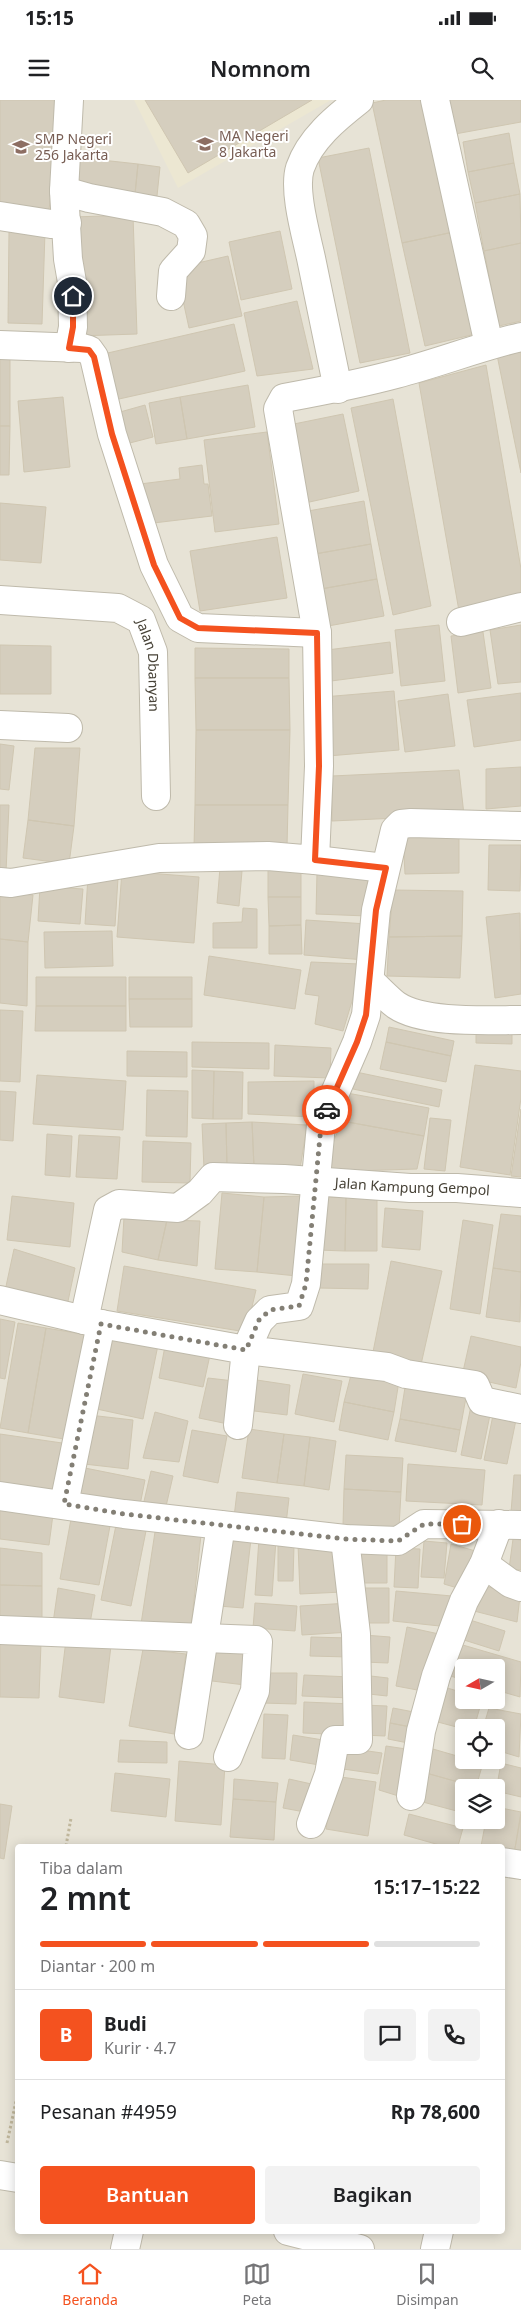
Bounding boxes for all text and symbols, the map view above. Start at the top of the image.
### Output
text: 15:15 [25,5,74,31]
text: Nomnom [210,53,311,83]
icon: menu [25,54,53,82]
icon: search [468,54,496,82]
place label: MA Negeri 8 Jakarta [219,126,289,161]
place label: SMP Negeri 256 Jakarta [35,129,112,164]
school or university icon: MA Negeri 8 Jakarta [195,134,215,154]
school or university icon: SMP Negeri 256 Jakarta [11,137,31,157]
pin [52,275,94,317]
icon: home [59,282,87,310]
street label: Jalan Dbanyan [132,614,164,712]
courier [302,1085,352,1135]
icon: car [313,1096,341,1124]
street label: Jalan Kampung Gempol [332,1173,491,1200]
pin [441,1503,483,1545]
icon: bag [448,1510,476,1538]
north arrow [455,1659,505,1709]
map controls [455,1659,505,1829]
button: locate [455,1719,505,1769]
button: layers [455,1779,505,1829]
text: Tiba dalam [40,1857,123,1879]
text: 15:17–15:22 [373,1874,480,1900]
text: 2 mnt [40,1876,131,1919]
text: Diantar · 200 m [40,1955,155,1977]
button: chat [364,2009,416,2061]
button: phone [428,2009,480,2061]
text: Budi [104,2011,147,2037]
text: B [60,2022,72,2048]
text: Kurir · 4.7 [104,2037,176,2059]
text: Pesanan #4959 [40,2099,177,2125]
text: Rp 78,600 [391,2099,480,2125]
button: Bantuan [40,2166,255,2224]
button: Bagikan [265,2166,480,2224]
tab: Beranda [62,2260,118,2309]
tab: Peta [242,2260,272,2309]
tab: Disimpan [396,2260,459,2309]

